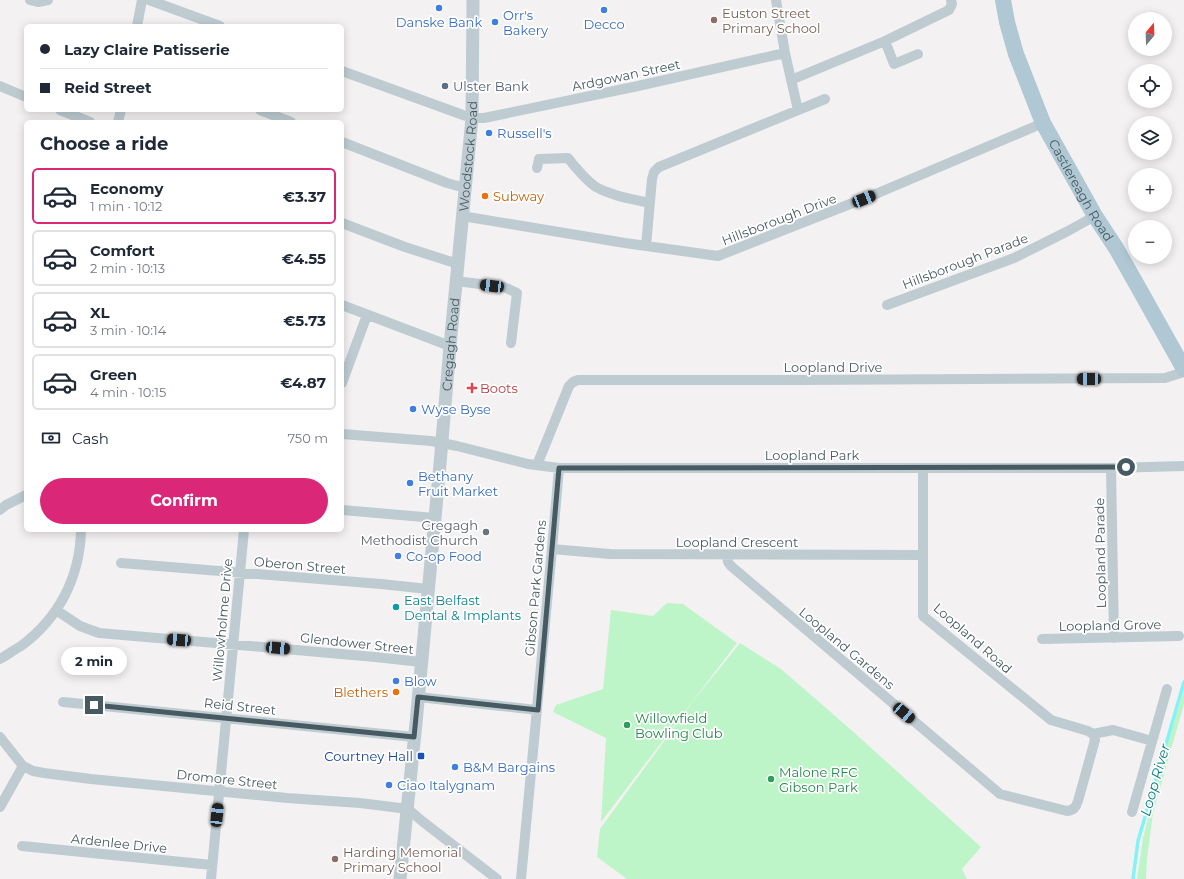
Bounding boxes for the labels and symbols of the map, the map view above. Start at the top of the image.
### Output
marker: Danske Bank [434,3,444,13]
marker: Decco [599,5,609,15]
place label: Euston Street Primary School [722,5,821,36]
place label: Orr's Bakery [503,7,549,38]
north arrow [1128,12,1172,56]
place label: Danske Bank [396,14,482,30]
marker: Euston Street Primary School [709,15,719,25]
place label: Decco [583,16,625,32]
marker: Orr's Bakery [490,17,500,27]
street label: Ardgowan Street [570,56,682,94]
place label: Ulster Bank [453,78,529,94]
marker: Ulster Bank [440,81,450,91]
street label: Woodstock Road [455,101,480,212]
place label: Russell's [497,125,552,141]
marker: Russell's [484,128,494,138]
street label: Castlereagh Road [1046,136,1117,244]
place label: Subway [493,188,545,204]
car [851,189,877,209]
street label: Hillsborough Drive [719,190,839,248]
marker: Subway [480,191,490,201]
street label: Hillsborough Parade [900,230,1030,292]
car [479,279,505,293]
street label: Cregagh Road [438,297,463,392]
street label: Loopland Drive [784,359,883,375]
car [1077,373,1101,385]
place label: Boots [480,380,518,396]
marker: Boots [467,383,477,393]
place label: Wyse Byse [421,401,491,417]
marker: Wyse Byse [408,404,418,414]
street label: Loopland Park [765,447,859,463]
route start [1117,458,1135,476]
place label: Bethany Fruit Market [418,468,498,499]
marker: Bethany Fruit Market [405,478,415,488]
street label: Loopland Parade [1091,497,1109,608]
place label: Cregagh Methodist Church [360,517,478,548]
street label: Gibson Park Gardens [521,519,549,657]
marker: Cregagh Methodist Church [481,527,491,537]
street label: Loopland Crescent [676,534,798,550]
place label: Co-op Food [406,548,482,564]
marker: Co-op Food [393,551,403,561]
street label: Oberon Street [253,553,347,577]
street label: Willowholme Drive [209,558,235,682]
place label: East Belfast Dental & Implants [404,592,521,623]
street label: Loopland Road [930,600,1016,676]
marker: East Belfast Dental & Implants [391,602,401,612]
street label: Loopland Gardens [796,603,898,693]
street label: Loopland Grove [1059,616,1162,634]
street label: Glendower Street [299,629,415,657]
car [167,633,191,647]
car [266,641,290,655]
callout: 2 min [61,647,127,675]
place label: Blow [404,673,437,689]
marker: Blow [391,676,401,686]
place label: Blethers [333,684,388,700]
marker: Blethers [391,687,401,697]
street label: Reid Street [203,694,277,718]
route end [85,696,103,714]
car [891,701,917,725]
place label: Willowfield Bowling Club [635,710,723,741]
marker: Willowfield Bowling Club [622,720,632,730]
water label: Loop River [1136,741,1174,818]
place label: Courtney Hall [324,748,413,764]
marker: Courtney Hall [416,751,426,761]
place label: B&M Bargains [463,759,555,775]
marker: B&M Bargains [450,762,460,772]
place label: Malone RFC Gibson Park [779,764,858,795]
street label: Dromore Street [176,766,278,792]
marker: Malone RFC Gibson Park [766,774,776,784]
place label: Ciao Italygnam [397,777,495,793]
marker: Ciao Italygnam [384,780,394,790]
car [210,802,224,828]
street label: Ardenlee Drive [70,830,168,856]
place label: Harding Memorial Primary School [343,844,462,875]
marker: Harding Memorial Primary School [330,854,340,864]

